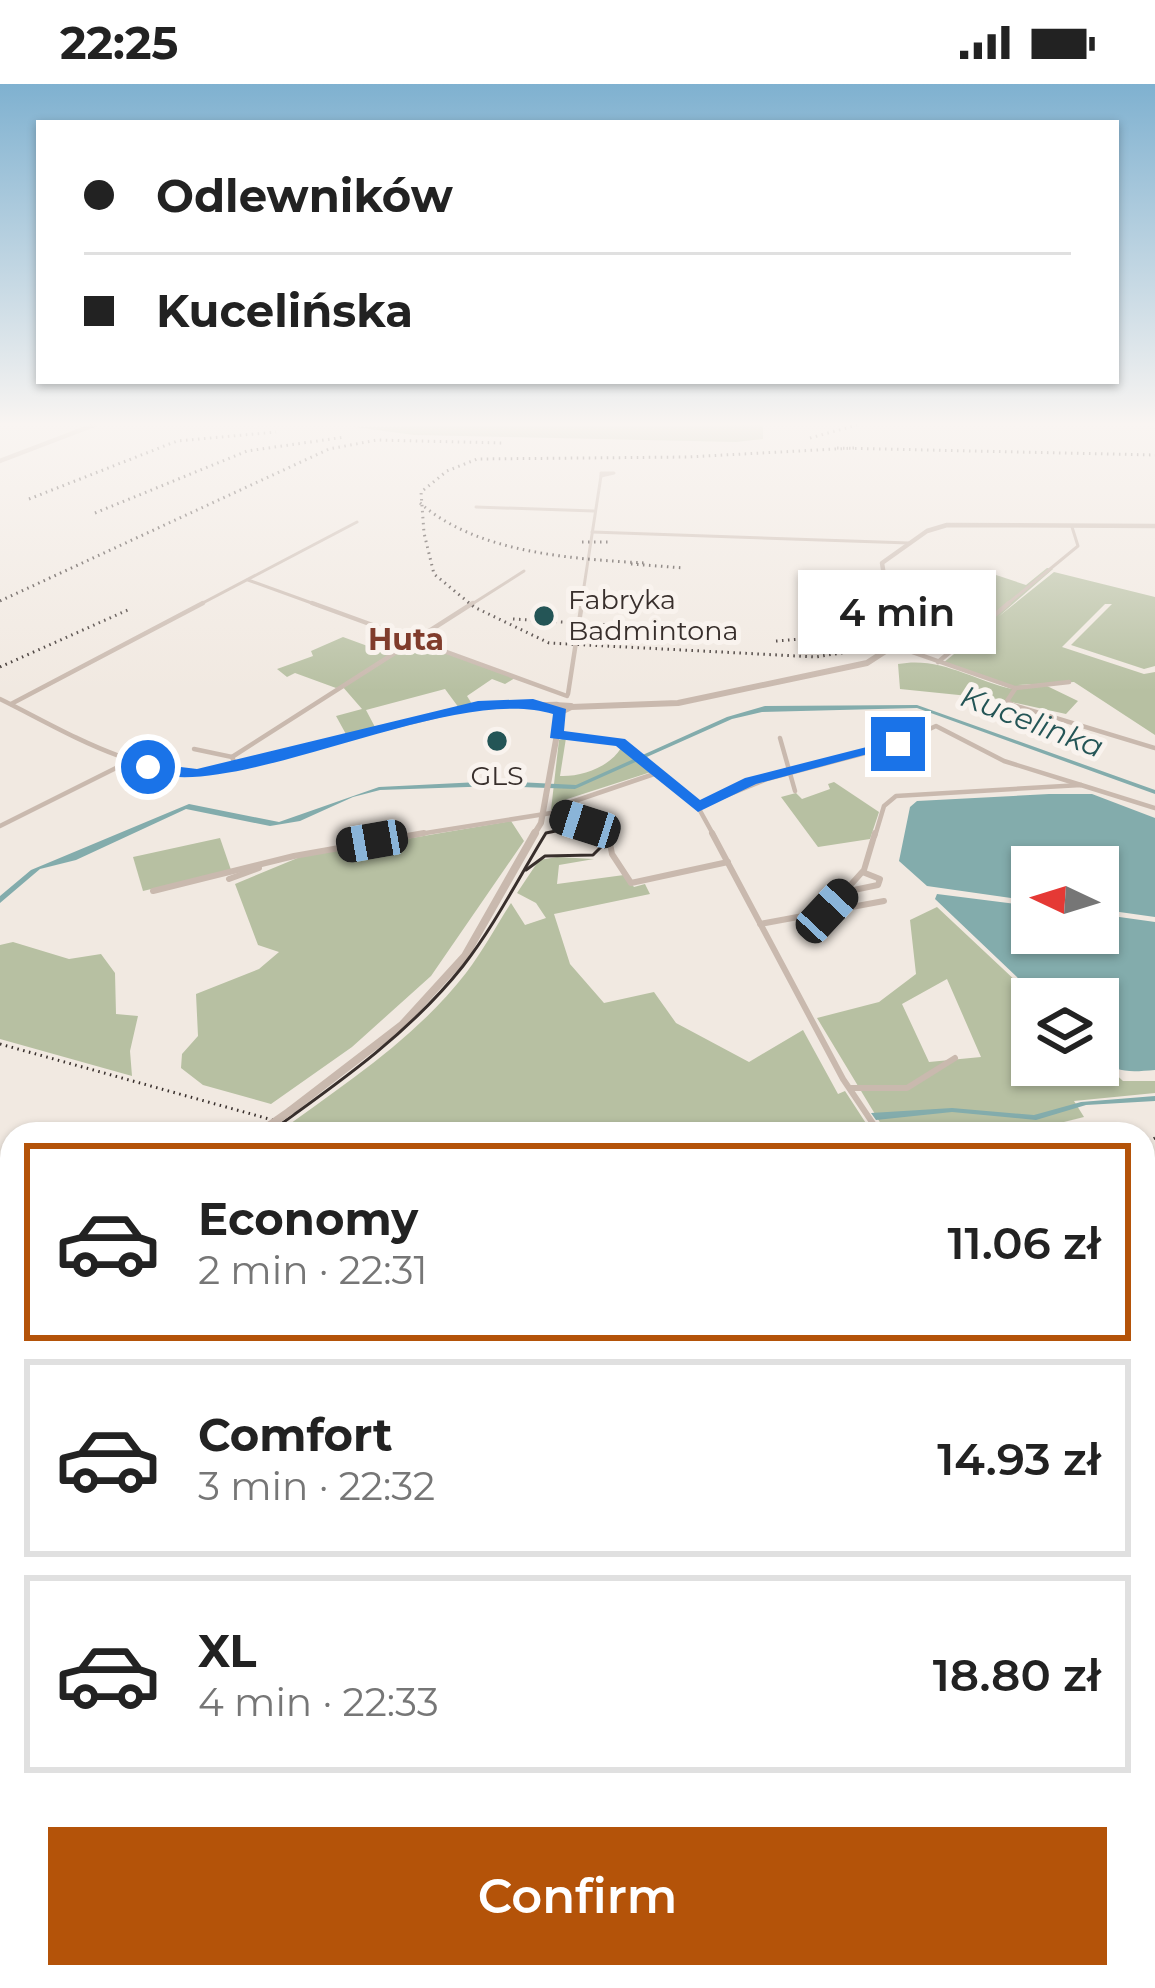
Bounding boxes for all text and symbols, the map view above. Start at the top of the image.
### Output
text: 22:25 [60,15,178,70]
text: Odlewników [156,168,453,223]
text: Kucelińska [156,283,413,338]
callout: 4 min [799,570,997,654]
place label: Fabryka Badmintona [568,583,738,647]
text: 4 min [839,588,955,636]
marker: Fabryka Badmintona [531,603,557,629]
district label: Huta [368,621,444,658]
water label: Kucelinka [956,677,1109,766]
route end [871,717,925,771]
marker: GLS [484,728,510,754]
route start [121,740,175,794]
place label: GLS [470,759,524,792]
car [545,796,625,852]
car [333,817,411,865]
north arrow [1011,846,1119,954]
map controls [1011,846,1119,1086]
car [789,872,865,950]
button: layers [1011,978,1119,1086]
icon: car [54,1188,162,1296]
text: Economy [198,1191,418,1246]
text: 11.06 zł [947,1215,1101,1270]
text: 2 min · 22:31 [198,1246,428,1294]
icon: car [54,1404,162,1512]
text: Comfort [198,1407,393,1462]
text: 14.93 zł [937,1431,1101,1486]
text: 3 min · 22:32 [198,1462,435,1510]
icon: car [54,1620,162,1728]
text: XL [198,1623,256,1678]
text: 18.80 zł [933,1647,1101,1702]
text: 4 min · 22:33 [198,1678,439,1726]
button: Confirm [48,1827,1107,1965]

